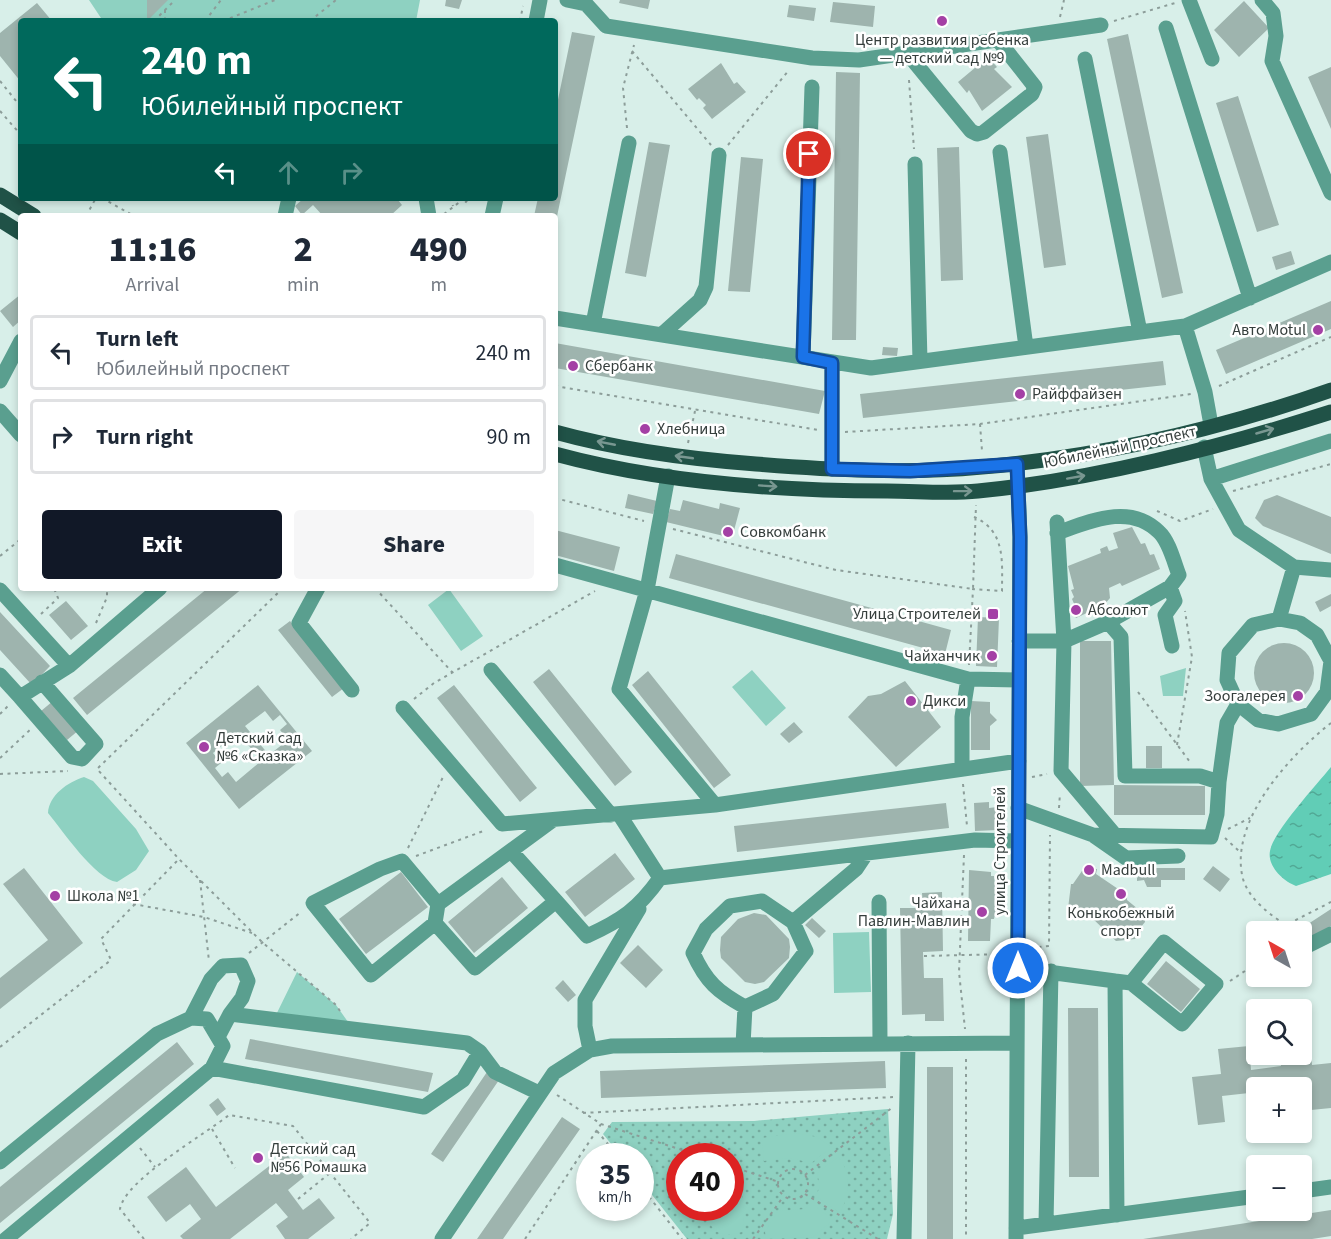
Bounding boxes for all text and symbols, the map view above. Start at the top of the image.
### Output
marker: Центр развития ребенка — детский сад №9 [935,14,949,28]
place label: Центр развития ребенка — детский сад №9 [855,29,1029,69]
text: 240 m [141,31,252,91]
icon: left [42,42,120,120]
text: Юбилейный проспект [141,87,403,126]
pin [783,128,834,179]
icon: arrive [792,137,825,170]
icon: left [209,156,242,189]
icon: ahead [272,156,305,189]
icon: right [335,156,368,189]
text: 11:16 [108,224,197,275]
text: 2 [294,224,313,275]
text: 490 [410,224,468,275]
text: Arrival [126,271,179,299]
text: min [287,271,319,299]
text: m [430,271,447,299]
place label: Авто Motul [1232,319,1306,341]
text: Turn left [96,323,178,355]
marker: Авто Motul [1311,323,1325,337]
icon: left [45,336,78,369]
text: 240 m [476,337,531,369]
text: Юбилейный проспект [96,355,290,383]
place label: Сбербанк [585,355,653,377]
marker: Сбербанк [566,359,580,373]
place label: Райффайзен [1032,383,1122,405]
marker: Райффайзен [1013,387,1027,401]
place label: Хлебница [657,418,725,440]
icon: right [45,420,78,453]
street label: Юбилейный проспект [1042,420,1198,474]
text: Turn right [96,421,193,453]
text: 90 m [486,421,531,453]
marker: Хлебница [638,422,652,436]
one-way arrow [1255,425,1274,436]
one-way arrow [596,437,616,448]
one-way arrow [674,451,694,462]
one-way arrow [1065,471,1085,482]
one-way arrow [757,481,777,492]
one-way arrow [952,485,972,497]
button: Exit [42,510,282,579]
button: Share [294,510,534,579]
place label: Совкомбанк [740,521,826,543]
marker: Совкомбанк [721,525,735,539]
place label: Абсолют [1088,599,1148,621]
place label: Улица Строителей [853,603,981,625]
marker: Абсолют [1069,603,1083,617]
marker: Улица Строителей [986,607,1000,621]
place label: Чайханчик [904,645,980,667]
marker: Чайханчик [985,649,999,663]
place label: Зоогалерея [1204,685,1286,707]
marker: Зоогалерея [1291,689,1305,703]
place label: Дикси [923,690,966,712]
marker: Дикси [904,694,918,708]
place label: Детский сад №6 «Сказка» [216,727,303,767]
marker: Детский сад №6 «Сказка» [197,740,211,754]
street label: улица Строителей [989,787,1011,915]
place label: Madbull [1101,859,1155,881]
marker: Madbull [1082,863,1096,877]
place label: Школа №1 [67,885,139,907]
marker: Конькобежный спорт [1114,887,1128,901]
marker: Школа №1 [48,889,62,903]
place label: Чайхана Павлин-Мавлин [858,892,970,932]
place label: Конькобежный спорт [1067,902,1175,942]
marker: Чайхана Павлин-Мавлин [975,905,989,919]
north arrow [1246,921,1312,987]
map controls [1246,921,1312,1221]
position arrow [986,936,1050,1000]
button: search [1246,999,1312,1065]
button: + [1246,1077,1312,1143]
place label: Детский сад №56 Ромашка [270,1138,367,1178]
speed limit sign: 40 [666,1143,744,1221]
marker: Детский сад №56 Ромашка [251,1151,265,1165]
text: 35 [599,1153,631,1196]
button: − [1246,1155,1312,1221]
text: km/h [598,1187,632,1208]

